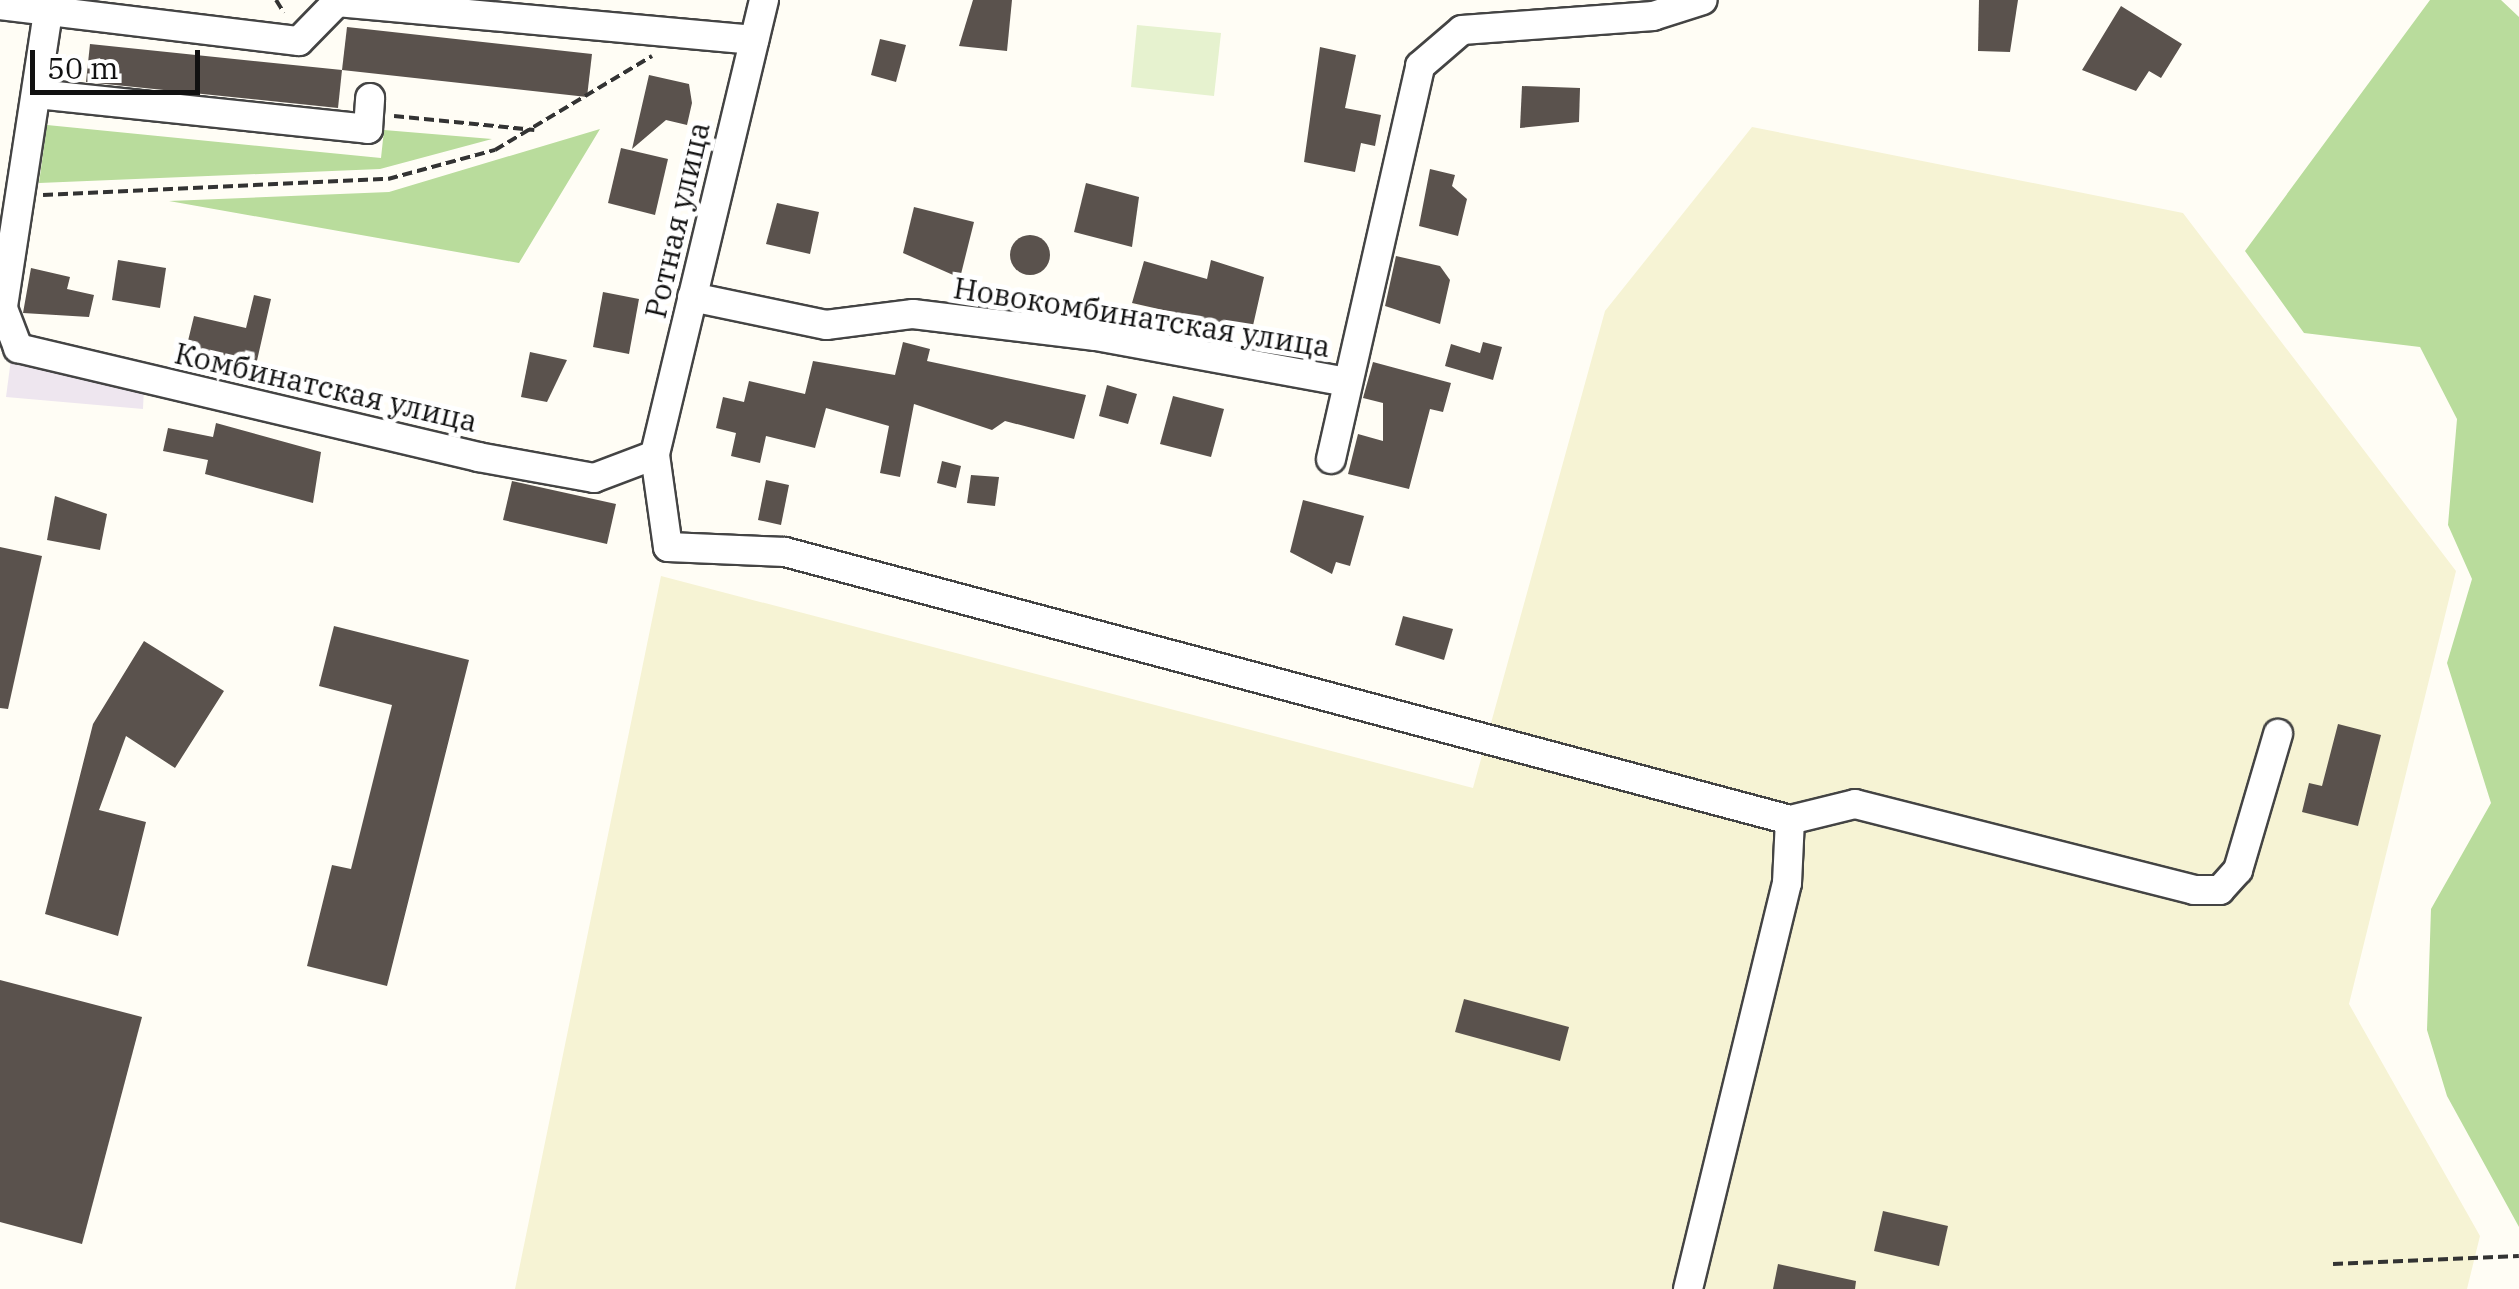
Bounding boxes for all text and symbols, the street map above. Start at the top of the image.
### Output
scale bar [35,30,205,92]
text: 50 m [47,48,119,87]
street label: Ротная улица [637,118,717,322]
street label: Новокомбинатская улица [951,269,1333,365]
street label: Комбинатская улица [171,335,481,439]

